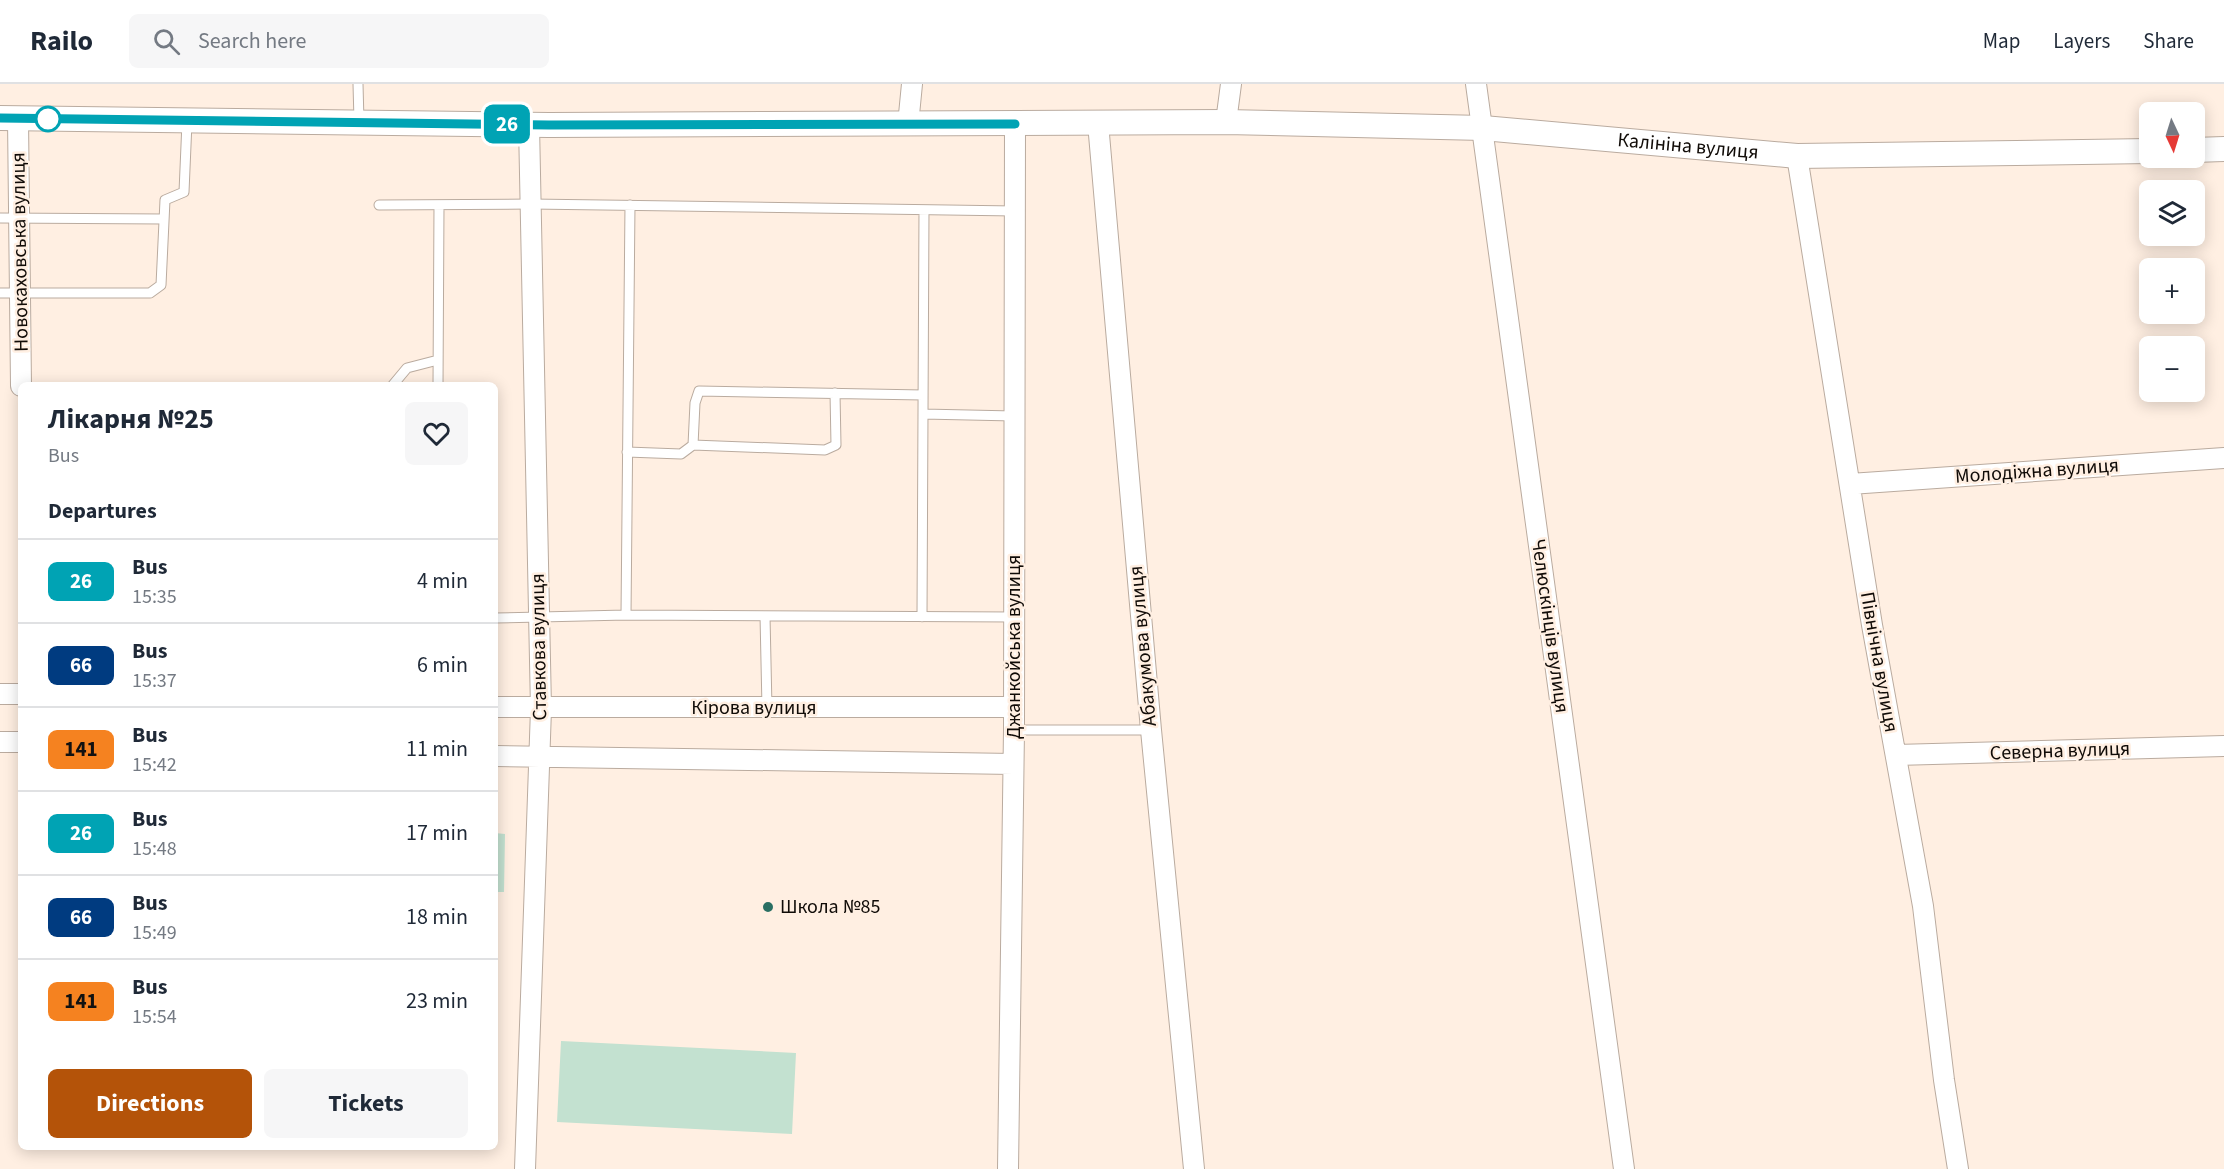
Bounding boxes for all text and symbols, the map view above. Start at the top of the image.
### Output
search box [129,14,549,68]
text: Railo [30,21,93,61]
icon: search [150,25,183,58]
text: Search here [198,25,306,57]
text: Map [1983,26,2020,56]
text: Layers [2053,26,2110,56]
text: Share [2143,26,2194,56]
north arrow [2139,102,2205,168]
map controls [2139,102,2205,402]
line badge: 26 [480,104,534,144]
unlabelled marker [35,106,61,132]
text: 26 [496,109,518,139]
street label: Калініна вулиця [1616,126,1760,167]
street label: Новокаховська вулиця [4,152,36,352]
button: layers [2139,180,2205,246]
button: + [2139,258,2205,324]
button: − [2139,336,2205,402]
text: Лікарня №25 [48,399,214,439]
button: heart [405,402,468,465]
text: Bus [48,442,79,470]
street label: Молодіжна вулиця [1954,451,2120,491]
text: Departures [48,495,157,527]
street label: Челюскінців вулиця [1524,537,1576,715]
text: Bus [132,551,168,583]
street label: Джанкойська вулиця [1000,555,1028,739]
text: 4 min [417,565,468,597]
street label: Абакумова вулиця [1122,565,1164,727]
text: 26 [70,566,92,596]
street label: Ставкова вулиця [524,573,554,721]
text: 15:35 [132,583,177,611]
street label: Північна вулиця [1853,589,1905,735]
text: Bus [132,635,168,667]
text: 6 min [417,649,468,681]
text: 66 [70,650,92,680]
text: 15:37 [132,667,177,695]
street label: Кірова вулиця [691,694,817,722]
text: Bus [132,719,168,751]
text: 11 min [406,733,468,765]
text: 141 [64,734,98,764]
street label: Северна вулиця [1989,735,2131,767]
text: 15:42 [132,751,177,779]
text: Bus [132,803,168,835]
text: 17 min [406,817,468,849]
text: 26 [70,818,92,848]
text: 15:48 [132,835,177,863]
text: Bus [132,887,168,919]
place label: Школа №85 [780,893,880,921]
marker: Школа №85 [761,900,775,914]
text: 18 min [406,901,468,933]
text: 66 [70,902,92,932]
text: 15:49 [132,919,177,947]
text: Bus [132,971,168,1003]
text: 23 min [406,985,468,1017]
text: 141 [64,986,98,1016]
text: 15:54 [132,1003,177,1031]
button: Directions [48,1069,252,1138]
button: Tickets [264,1069,468,1138]

